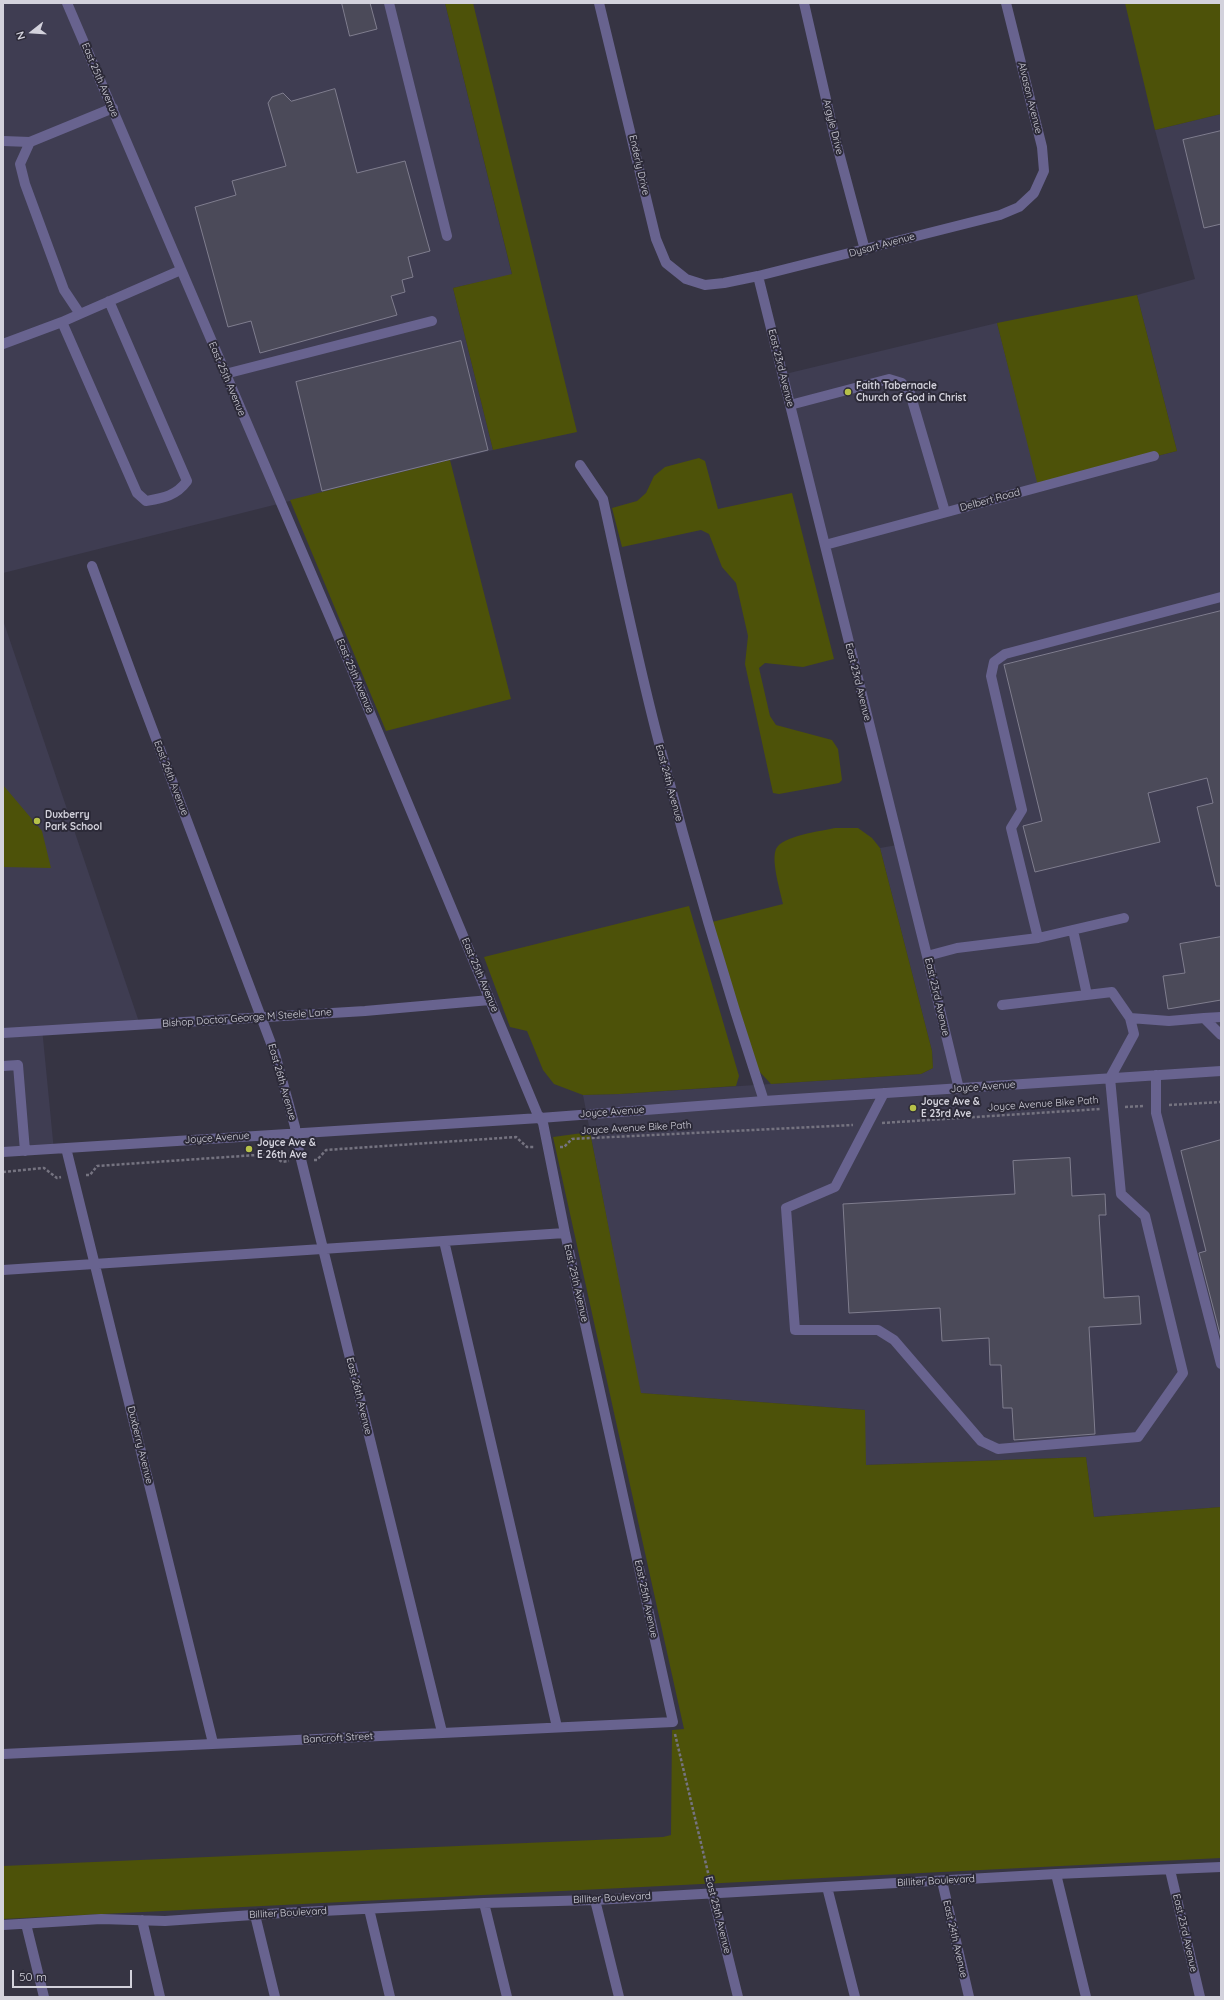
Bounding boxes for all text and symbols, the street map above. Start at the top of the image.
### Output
north arrow [12,12,52,52]
text: N [13,30,28,41]
street label: East 25th Avenue [79,41,121,119]
street label: Alvason Avenue [1015,61,1045,135]
street label: Argyle Drive [820,98,846,156]
street label: Enderly Drive [626,134,652,196]
street label: Dysart Avenue [848,230,916,260]
street label: East 23rd Avenue [766,328,796,408]
street label: East 25th Avenue [206,340,248,418]
place label: Faith Tabernacle Church of God in Christ [856,380,967,404]
marker: Faith Tabernacle Church of God in Christ [843,387,853,397]
street label: Delbert Road [959,486,1021,514]
street label: East 25th Avenue [334,637,376,715]
street label: East 23rd Avenue [843,642,873,722]
street label: East 26th Avenue [151,739,191,817]
street label: East 24th Avenue [653,743,685,823]
place label: Duxberry Park School [45,809,102,832]
marker: Duxberry Park School [32,816,42,826]
street label: East 25th Avenue [459,936,501,1014]
street label: East 23rd Avenue [922,957,952,1037]
street label: Bishop Doctor George M Steele Lane [162,1006,332,1030]
street label: East 26th Avenue [265,1042,299,1122]
street label: Joyce Avenue [950,1079,1016,1095]
street label: Joyce Avenue Bike Path [987,1094,1099,1114]
place label: Joyce Ave & E 23rd Ave [921,1096,980,1120]
marker: Joyce Ave & E 23rd Ave [908,1103,918,1113]
street label: Joyce Avenue [579,1104,645,1120]
street label: Joyce Avenue Bike Path [580,1119,692,1137]
street label: Joyce Avenue [184,1130,250,1146]
place label: Joyce Ave & E 26th Ave [257,1137,316,1160]
marker: Joyce Ave & E 26th Ave [244,1144,254,1154]
street label: East 25th Avenue [561,1243,591,1323]
street label: East 26th Avenue [344,1356,374,1436]
street label: Duxberry Avenue [125,1405,155,1485]
street label: East 25th Avenue [632,1559,660,1639]
street label: Bancroft Street [303,1730,373,1746]
street label: Billiter Boulevard [897,1873,975,1889]
street label: East 25th Avenue [703,1875,733,1955]
street label: Billiter Boulevard [573,1890,651,1906]
street label: East 23rd Avenue [1170,1893,1200,1973]
street label: East 24th Avenue [940,1899,970,1979]
street label: Billiter Boulevard [249,1905,327,1921]
scale bar [14,1962,134,1988]
text: 50 m [19,1969,47,1984]

